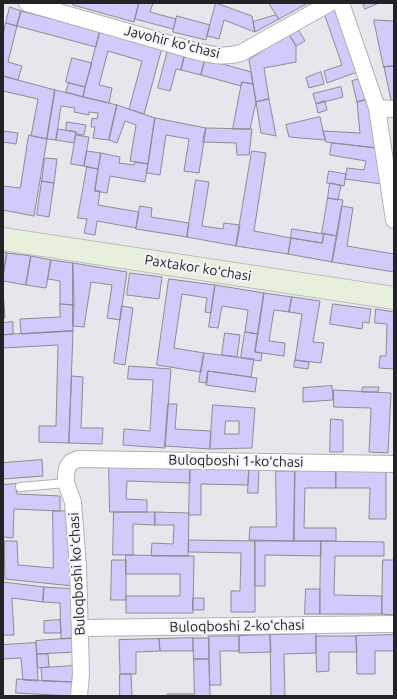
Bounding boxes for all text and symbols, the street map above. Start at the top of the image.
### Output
street label: Javohir ko'chasi [122,22,222,62]
street label: Paxtakor koʻchasi [143,251,253,285]
street label: Buloqboshi 1-koʻchasi [168,451,304,471]
street label: Buloqboshi koʻchasi [65,512,89,636]
street label: Buloqboshi 2-koʻchasi [169,616,305,636]

